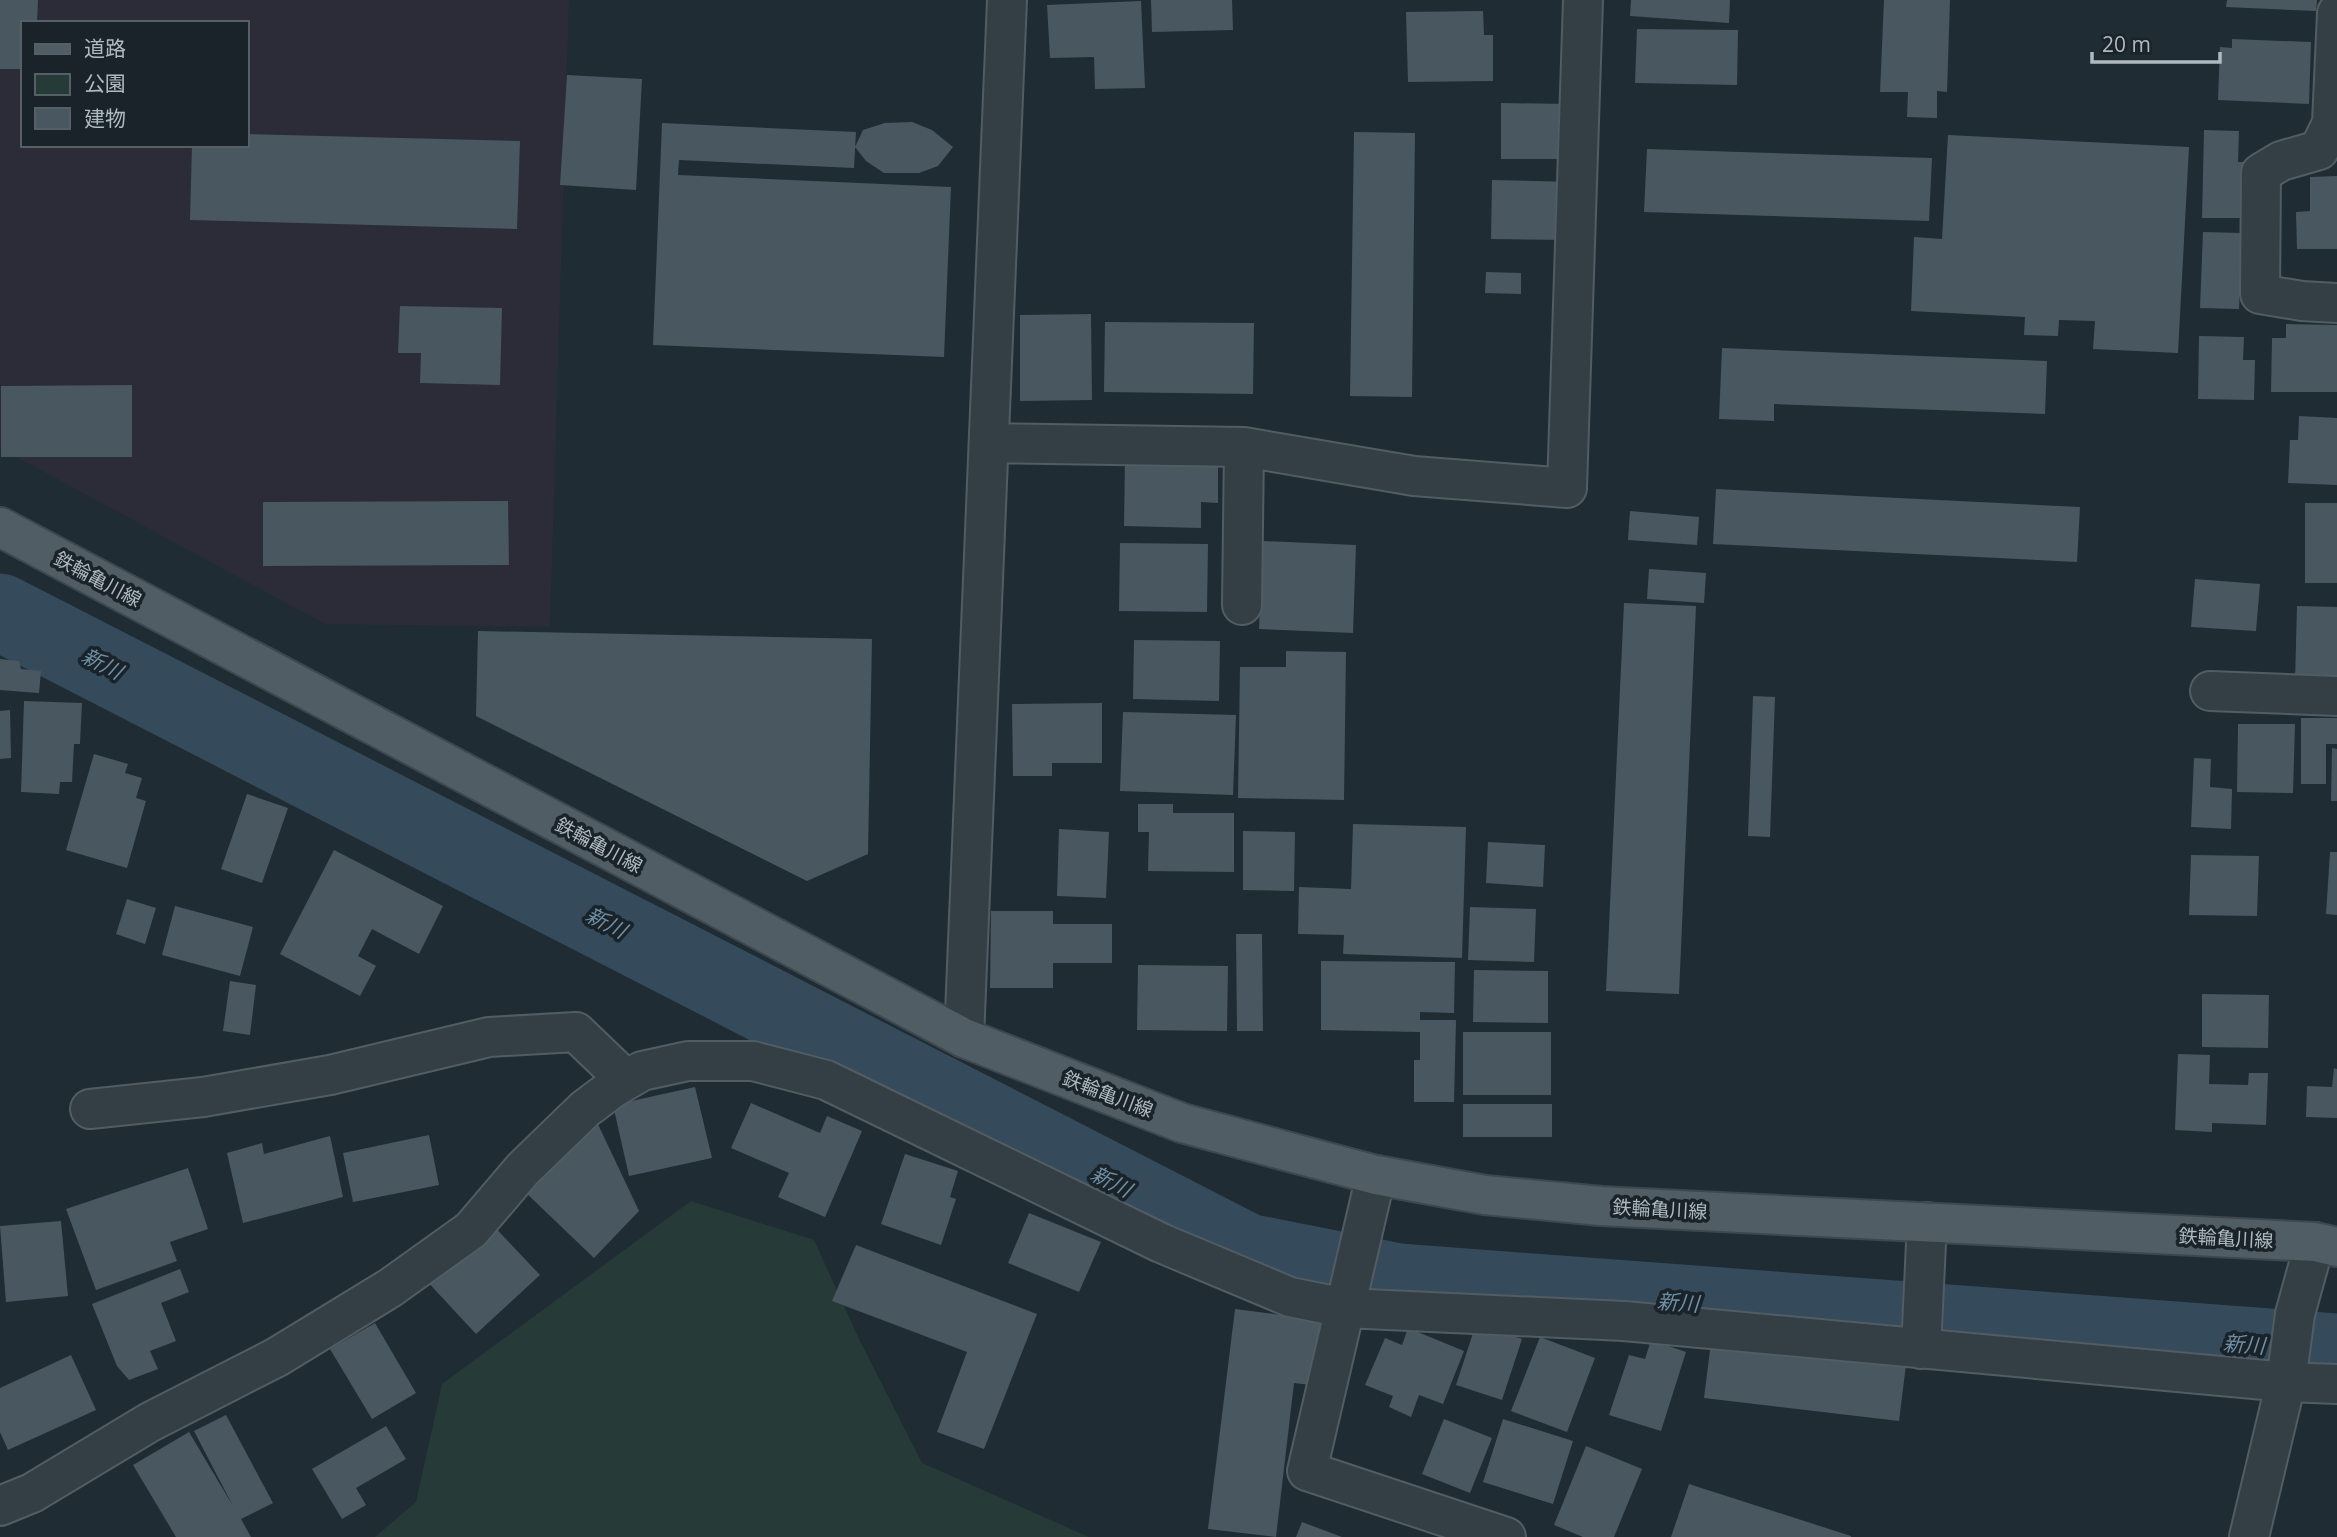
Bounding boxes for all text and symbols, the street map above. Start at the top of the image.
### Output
legend [21,21,248,147]
scale bar [2092,21,2220,65]
text: 20 m [2102,30,2151,58]
text: 道路 [84,34,126,62]
text: 公園 [84,69,126,97]
text: 建物 [84,104,126,132]
street label: 鉄輪亀川線 [50,545,146,613]
water label: 新川 [77,641,129,686]
street label: 鉄輪亀川線 [551,811,647,879]
water label: 新川 [581,900,633,945]
street label: 鉄輪亀川線 [1059,1065,1157,1123]
water label: 新川 [1086,1159,1138,1204]
street label: 鉄輪亀川線 [1612,1194,1708,1224]
street label: 鉄輪亀川線 [2178,1223,2274,1253]
water label: 新川 [1656,1287,1702,1318]
water label: 新川 [2222,1329,2268,1360]

